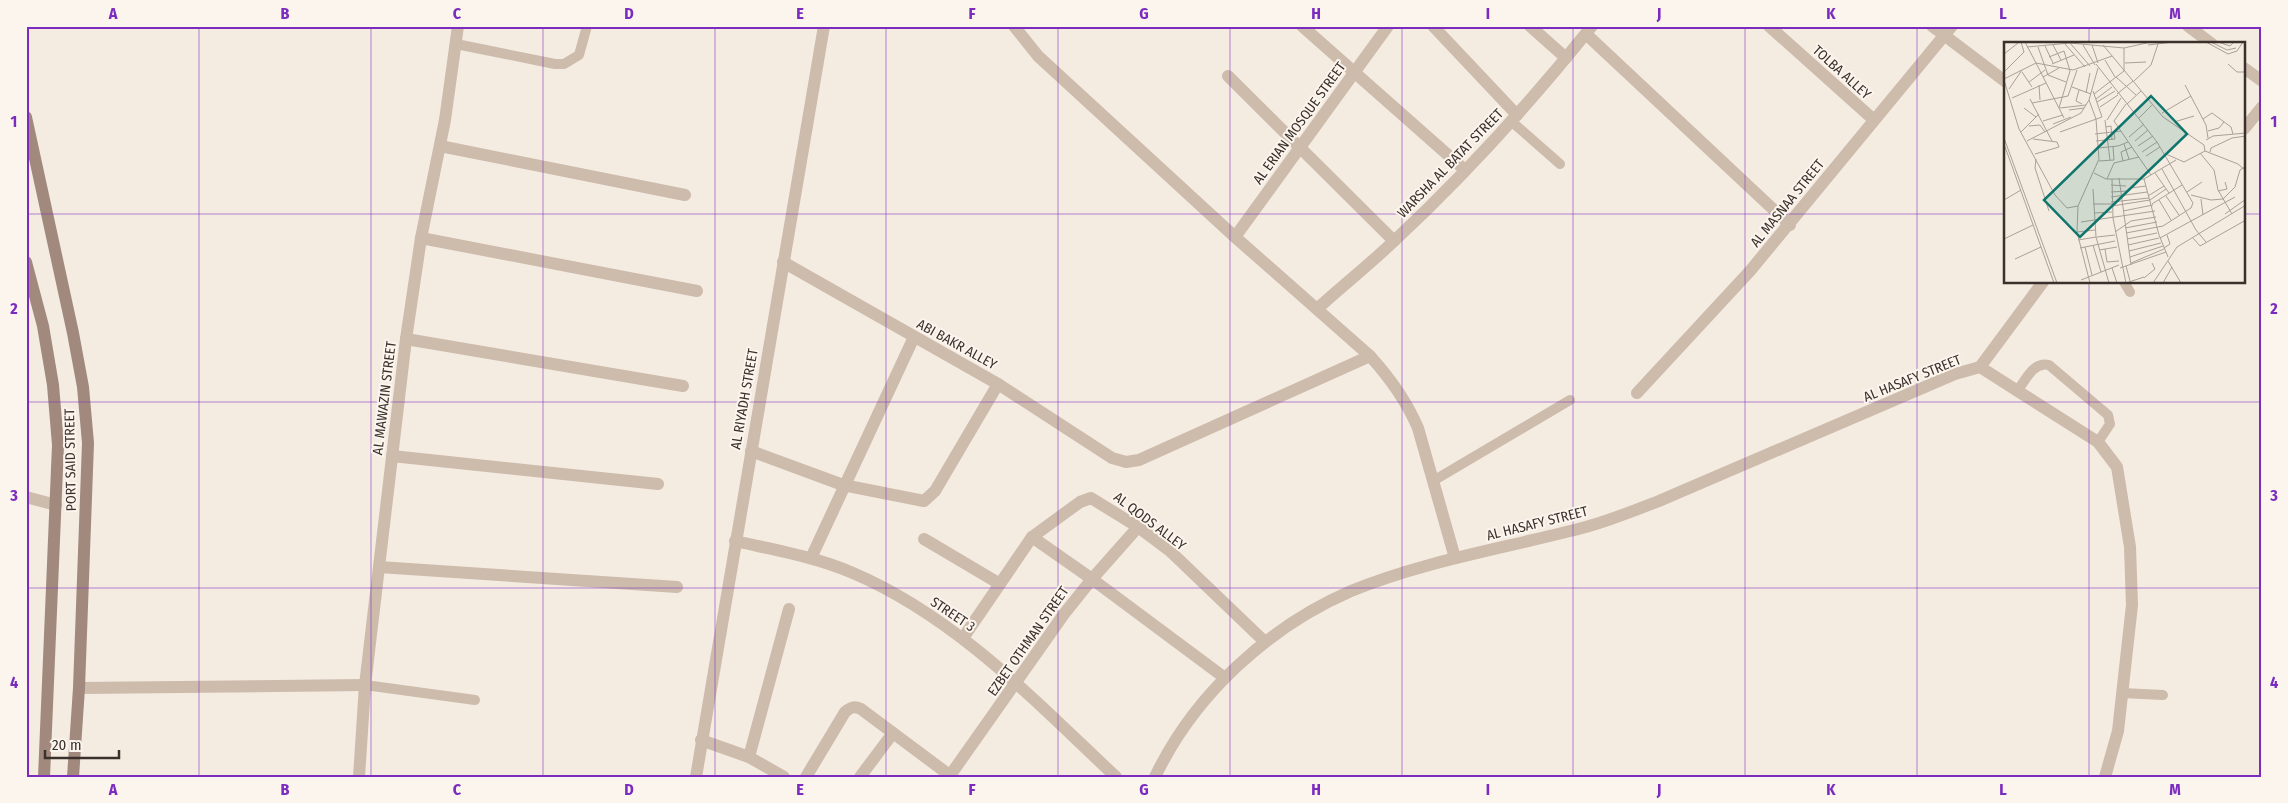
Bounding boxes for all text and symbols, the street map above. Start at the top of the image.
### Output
text: A [108,4,118,23]
text: B [281,4,290,23]
text: C [453,4,462,23]
text: D [624,4,634,23]
text: E [796,4,804,23]
text: F [968,4,976,23]
text: G [1139,4,1149,23]
text: H [1311,4,1321,23]
text: I [1486,4,1490,23]
text: J [1656,4,1661,23]
text: K [1826,4,1836,23]
text: L [1999,4,2007,23]
text: M [2169,4,2181,23]
street label: TOLBA ALLEY [1809,42,1874,103]
inset map [2004,42,2246,284]
street label: AL ERIAN MOSQUE STREET [1249,59,1350,188]
street label: WARSHA AL BATAT STREET [1394,105,1507,221]
text: 1 [11,112,17,131]
text: 1 [2271,112,2277,131]
street label: AL MASNAA STREET [1747,156,1828,251]
text: 2 [9,299,18,318]
text: 2 [2269,299,2278,318]
street label: ABI BAKR ALLEY [914,316,1000,373]
street label: AL MAWAZIN STREET [369,340,400,456]
street label: AL RIYADH STREET [727,347,762,451]
street label: AL HASAFY STREET [1861,351,1964,406]
street label: PORT SAID STREET [61,408,80,512]
text: 3 [9,486,18,505]
text: 3 [2269,486,2278,505]
street label: AL QODS ALLEY [1110,489,1189,554]
street label: AL HASAFY STREET [1485,503,1590,544]
street label: EZBET OTHMAN STREET [984,583,1073,699]
street label: STREET 3 [927,593,978,635]
text: 4 [10,673,18,692]
text: 4 [2270,673,2278,692]
scale bar [45,728,119,760]
text: 20 m [52,736,82,754]
text: A [108,780,118,799]
text: B [281,780,290,799]
text: C [453,780,462,799]
text: D [624,780,634,799]
text: E [796,780,804,799]
text: F [968,780,976,799]
text: G [1139,780,1149,799]
text: H [1311,780,1321,799]
text: I [1486,780,1490,799]
text: J [1656,780,1661,799]
text: K [1826,780,1836,799]
text: L [1999,780,2007,799]
text: M [2169,780,2181,799]

